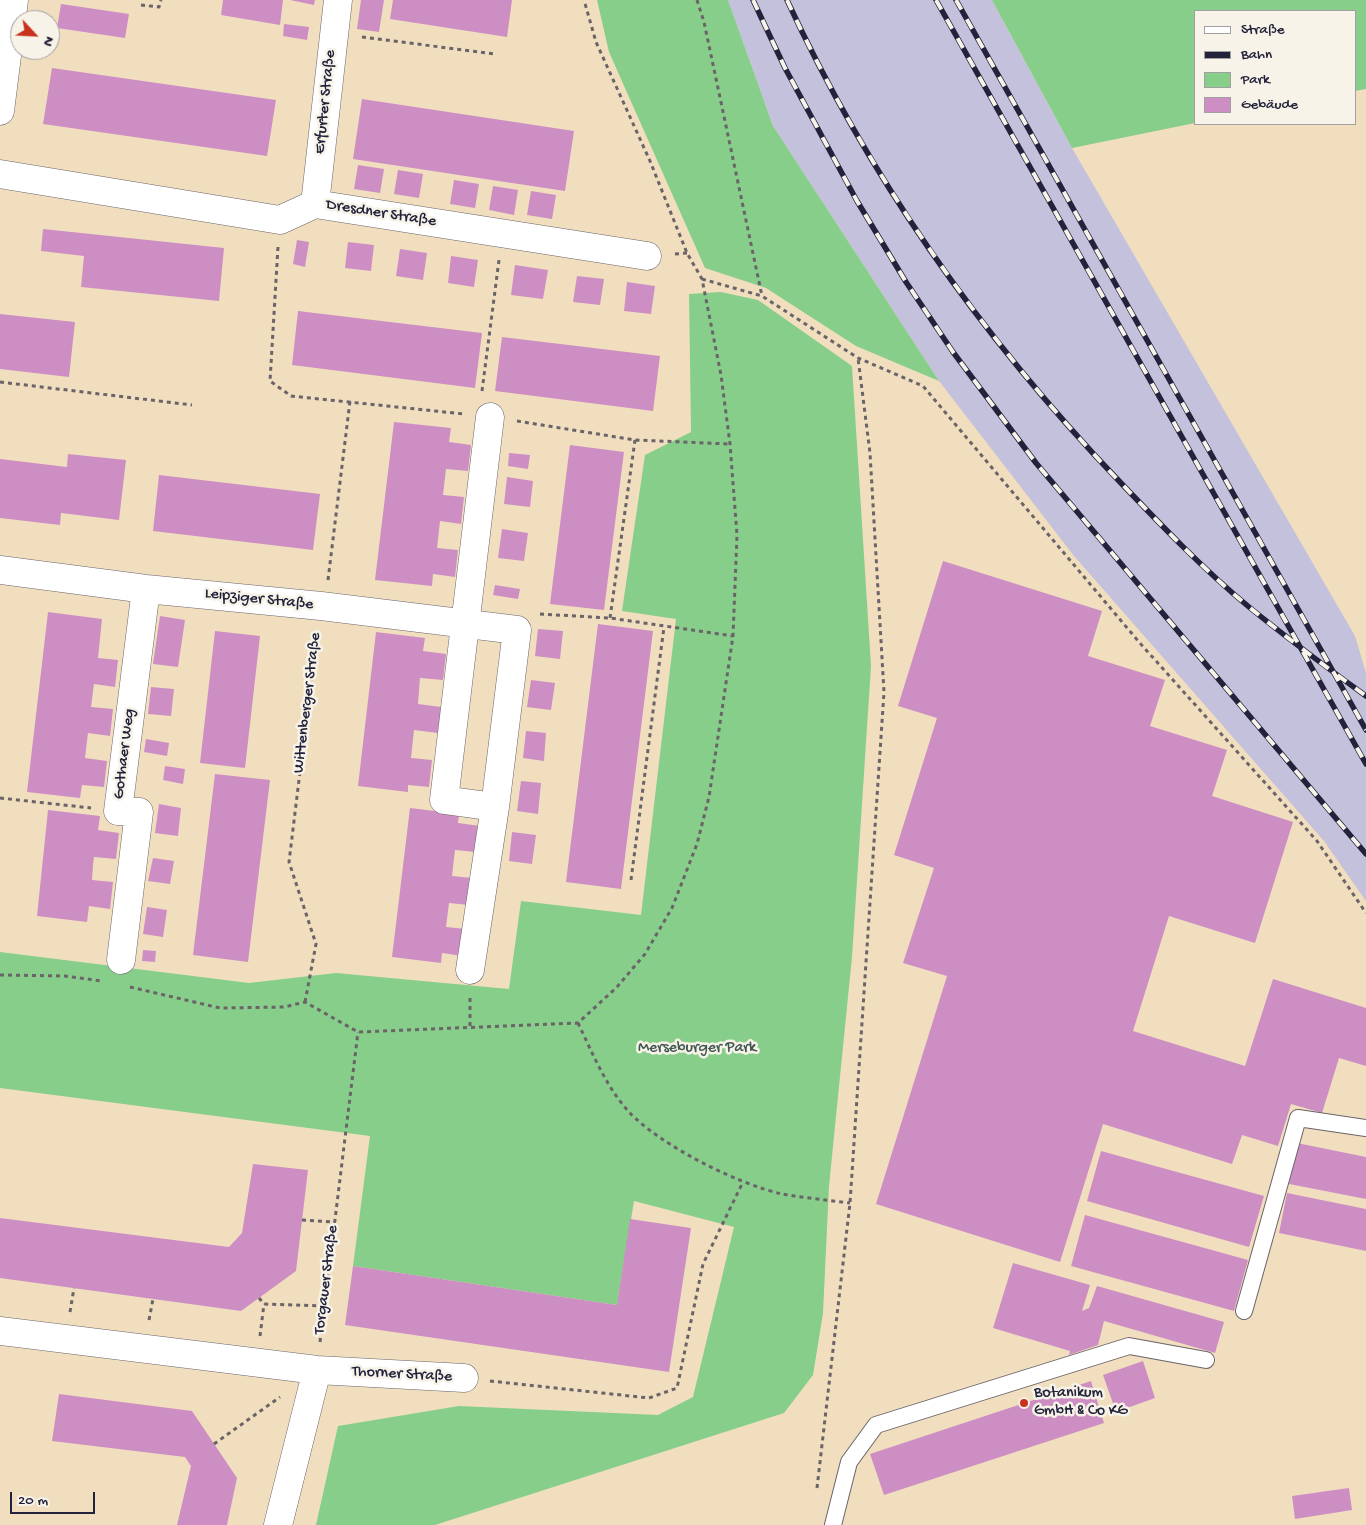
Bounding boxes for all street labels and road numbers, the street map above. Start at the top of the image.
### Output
street label: Erfurter Straße [311,49,341,155]
street label: Dresdner Straße [324,196,438,232]
street label: Leipziger Straße [204,585,314,615]
street label: Wittenberger Straße [290,632,326,774]
street label: Gothaer Weg [110,708,140,800]
street label: Torgauer Straße [311,1224,343,1336]
street label: Thorner Straße [351,1363,453,1387]

